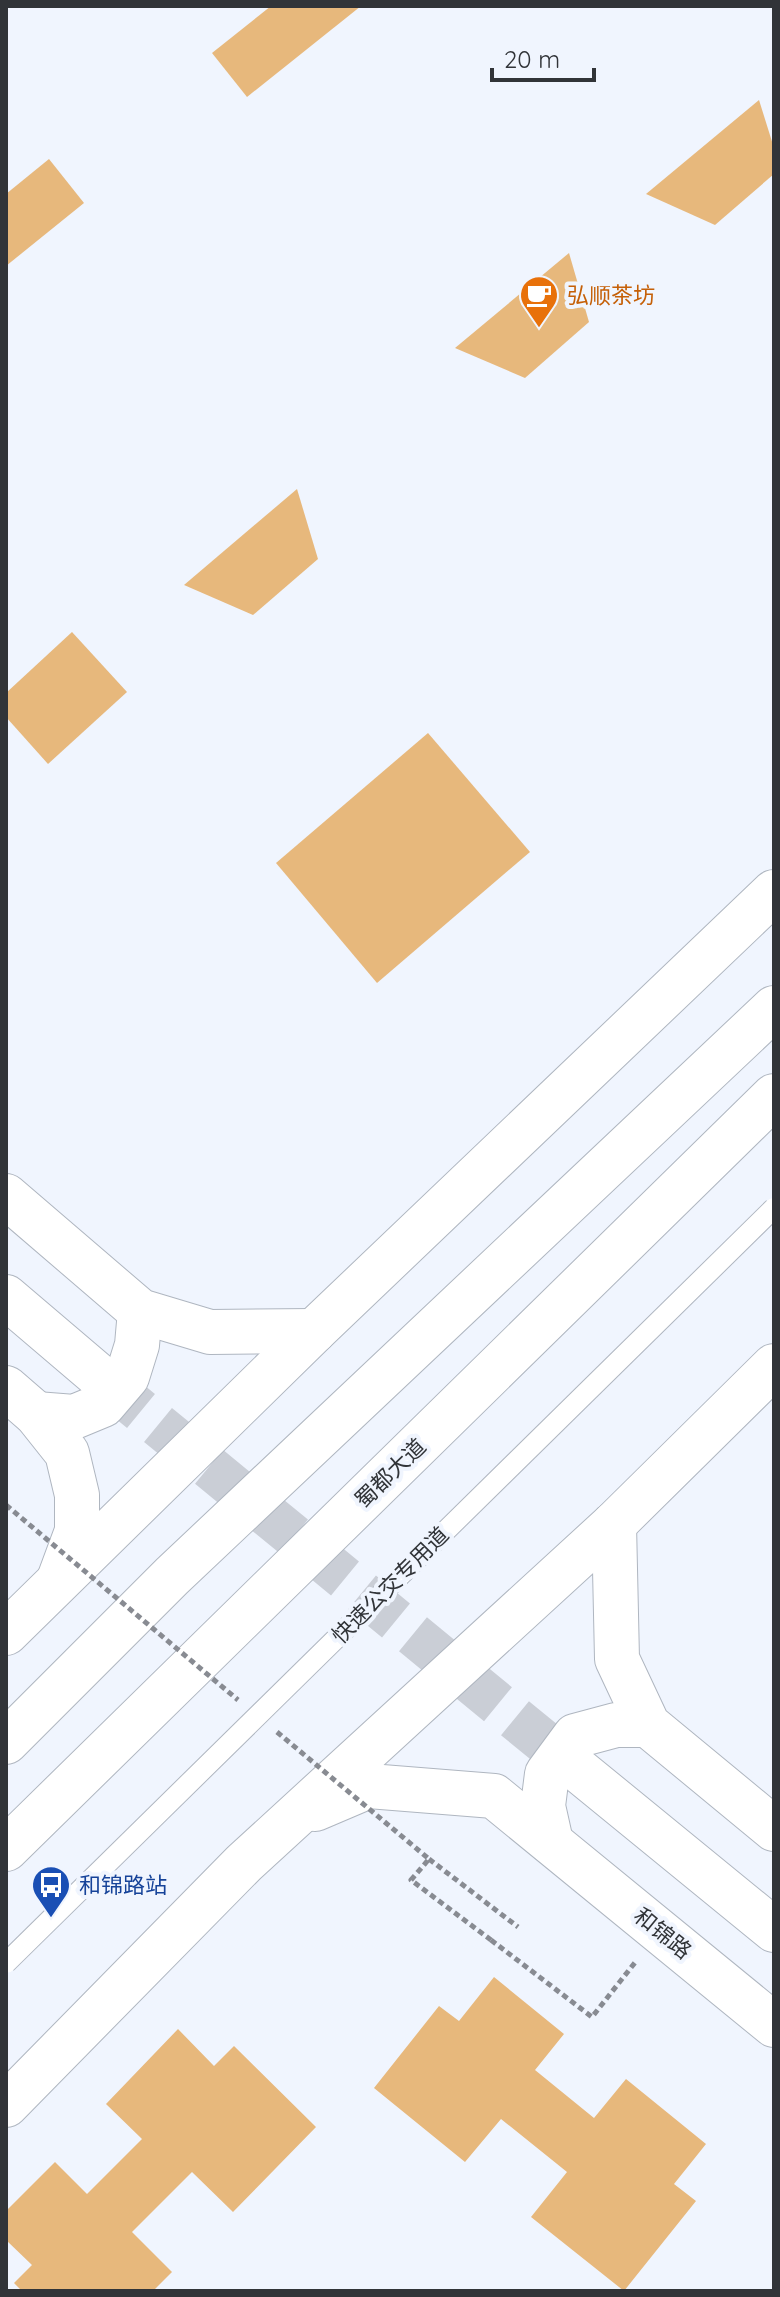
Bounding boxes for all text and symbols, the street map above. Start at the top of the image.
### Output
scale bar [492,32,594,82]
text: 20 m [504,44,560,74]
cafe icon: 弘顺茶坊 [518,274,560,329]
place label: 弘顺茶坊 [567,281,655,309]
street label: 蜀都大道 [349,1432,431,1514]
street label: 快速公交专用道 [326,1521,454,1649]
bus stop icon: 和锦路站 [30,1864,72,1919]
place label: 和锦路站 [79,1871,167,1899]
street label: 和锦路 [629,1901,697,1965]

